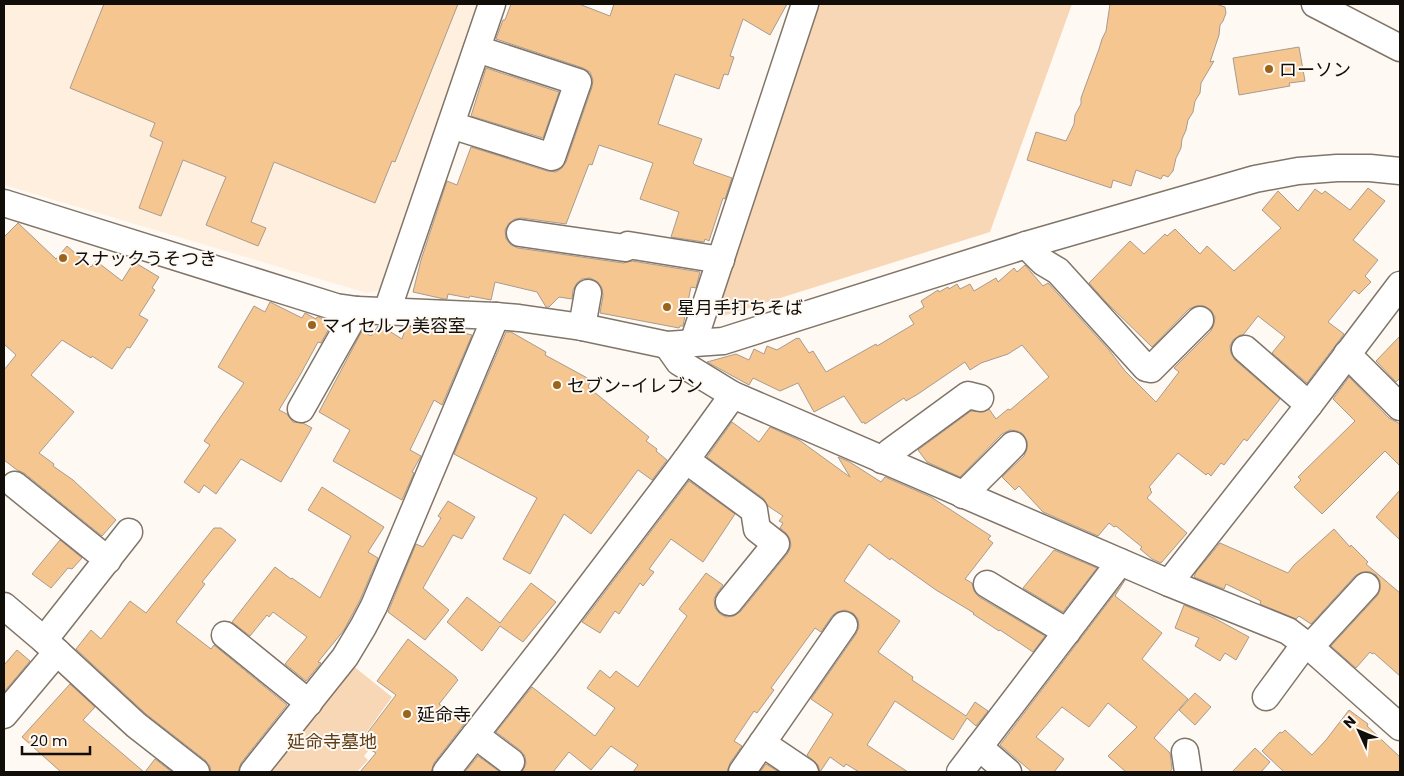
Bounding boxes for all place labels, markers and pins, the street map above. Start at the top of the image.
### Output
place label: ローソン [1279,57,1351,82]
marker: ローソン [1263,63,1275,75]
place label: スナックうそつき [73,246,217,271]
marker: スナックうそつき [57,252,69,264]
place label: 星月手打ちそば [677,295,803,320]
marker: 星月手打ちそば [661,301,673,313]
place label: マイセルフ美容室 [322,313,466,338]
marker: マイセルフ美容室 [306,319,318,331]
place label: セブン-イレブン [567,373,703,398]
marker: セブン-イレブン [551,379,563,391]
place label: 延命寺 [417,702,471,727]
marker: 延命寺 [401,708,413,720]

